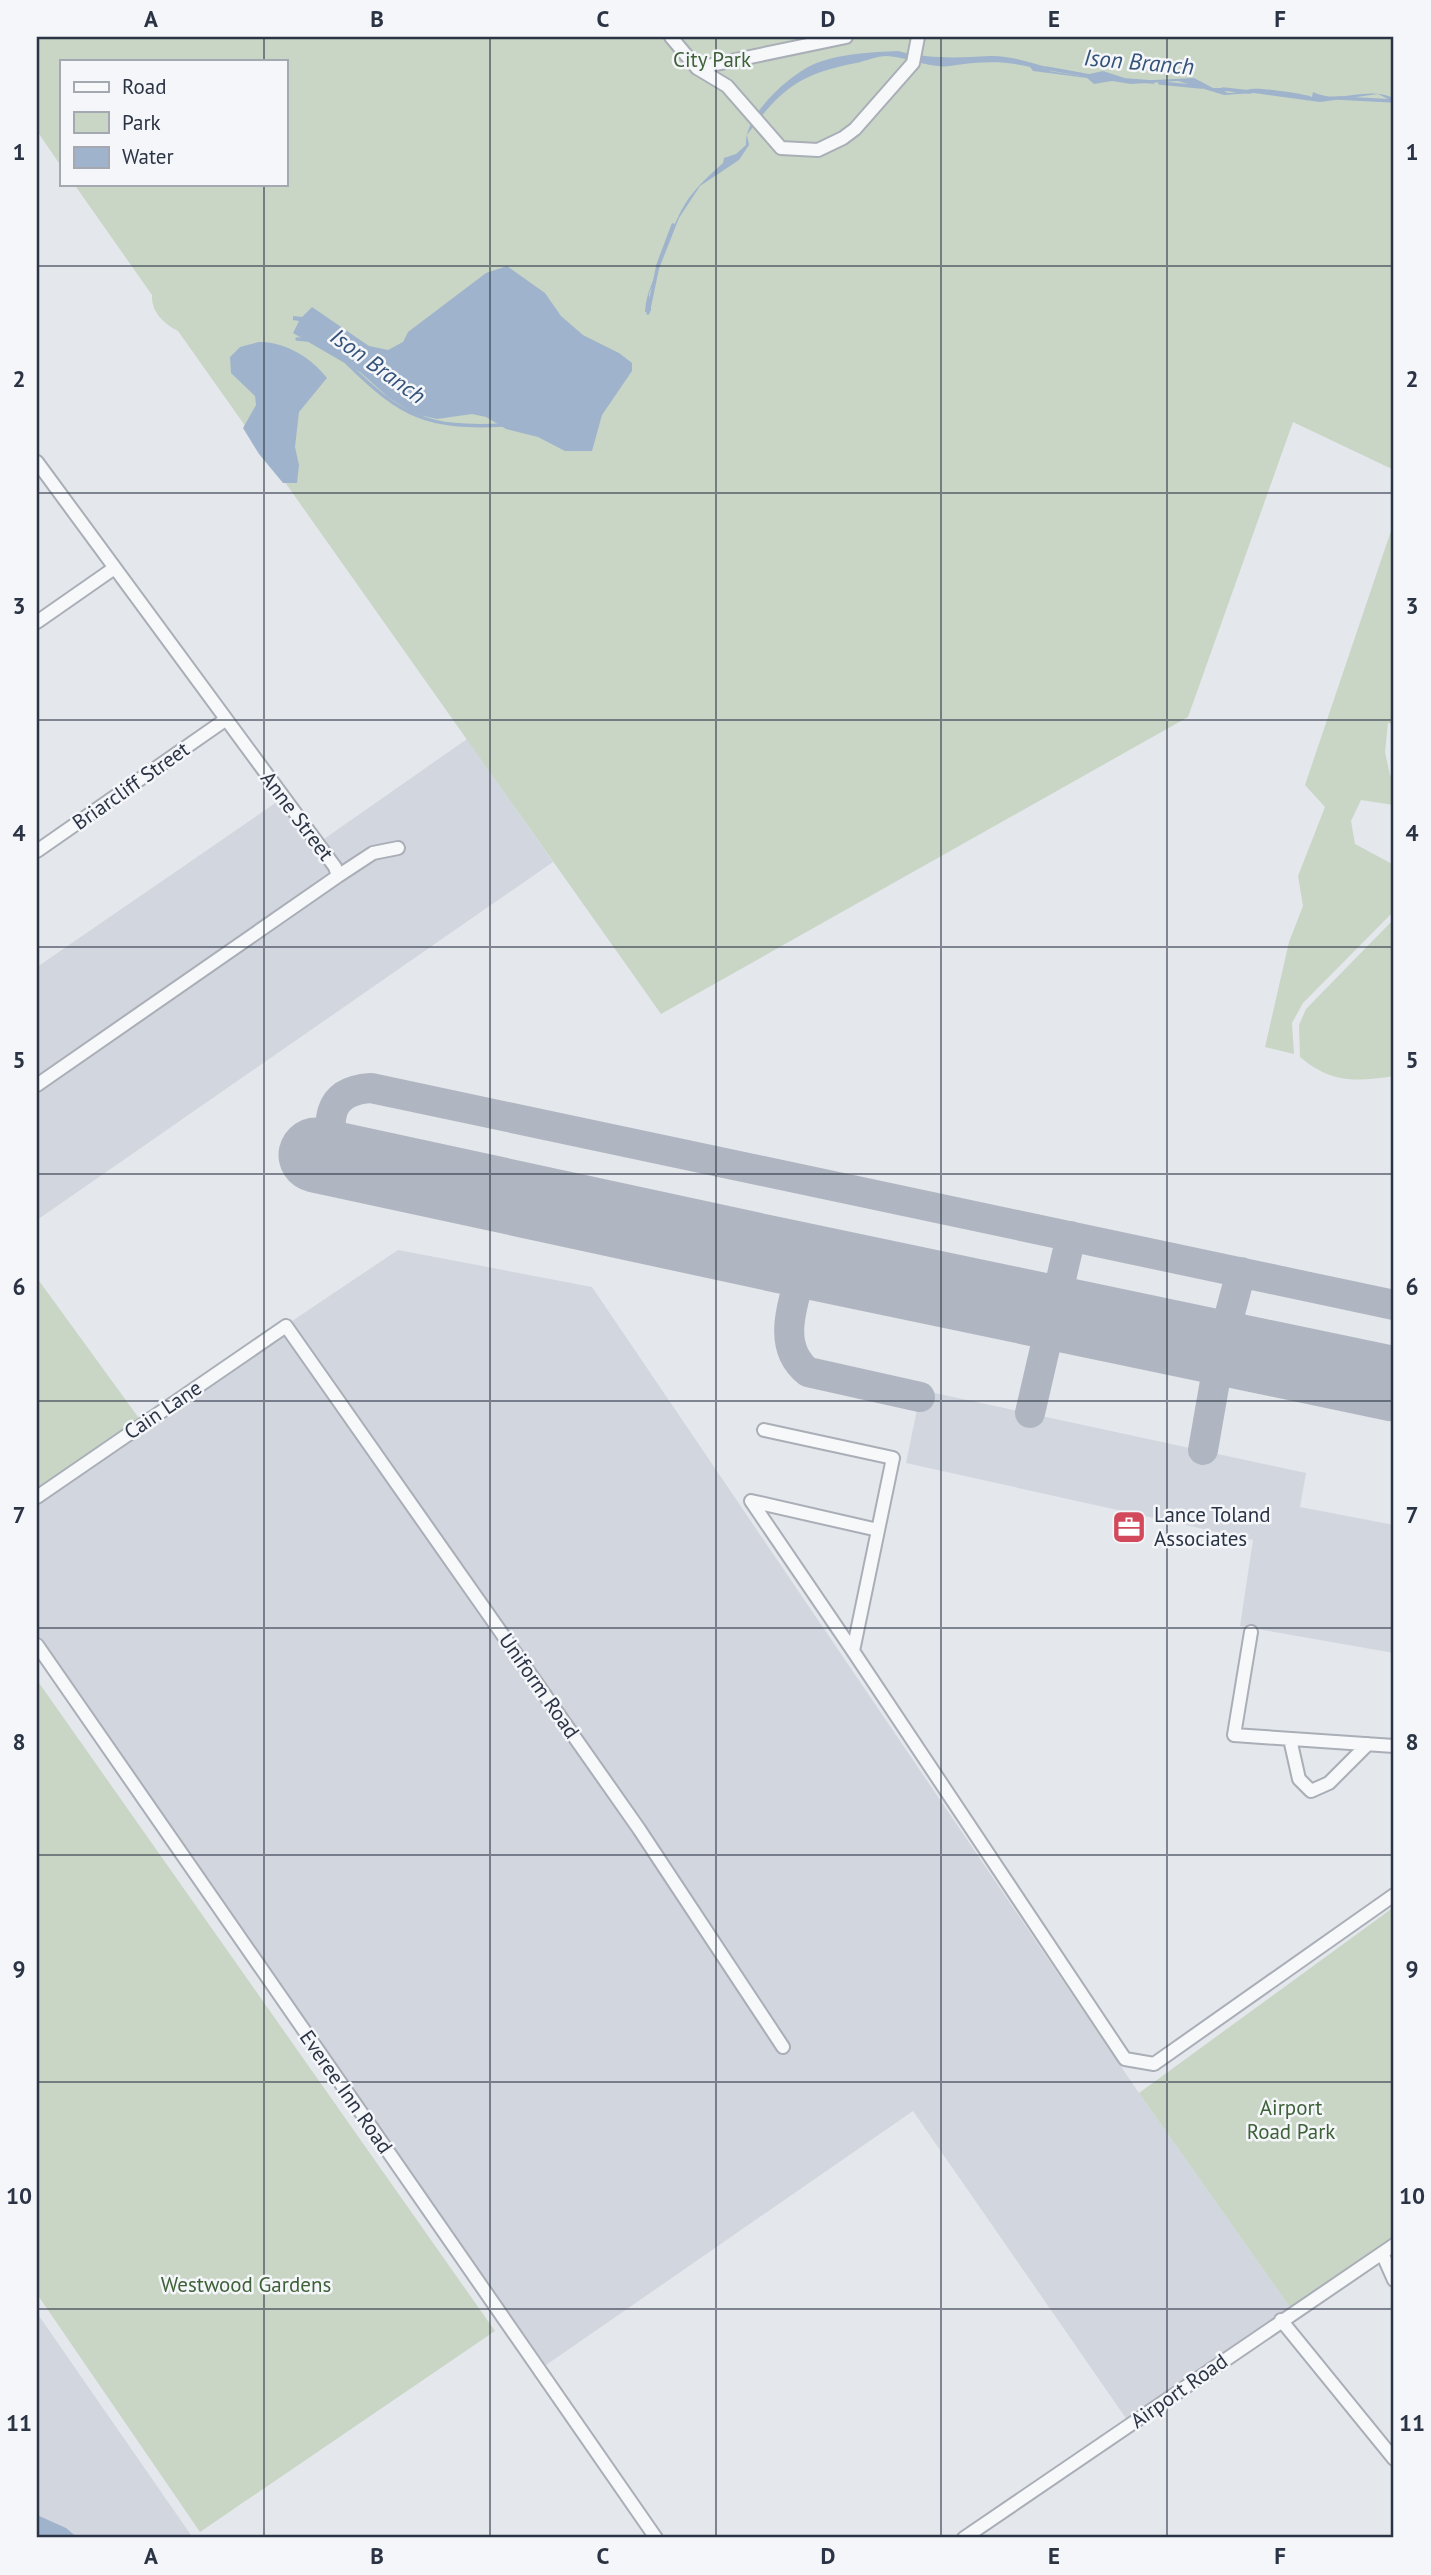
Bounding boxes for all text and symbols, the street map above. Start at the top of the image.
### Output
text: A [144,4,158,33]
text: B [370,4,384,33]
text: C [597,4,610,33]
text: D [821,4,835,33]
text: E [1048,4,1060,33]
text: F [1274,4,1286,33]
water label: Ison Branch [1083,42,1195,81]
park label: City Park [673,46,751,73]
legend [60,60,287,186]
text: Road [122,73,166,100]
text: Park [122,109,161,136]
text: 1 [12,137,26,166]
text: 1 [1405,137,1419,166]
text: Water [122,143,174,170]
water label: Ison Branch [325,321,432,410]
text: 2 [12,364,26,393]
text: 2 [1405,364,1419,393]
text: 3 [12,591,26,620]
text: 3 [1405,591,1419,620]
street label: Briarcliff Street [67,735,194,836]
street label: Anne Street [255,766,340,866]
text: 4 [12,818,26,847]
text: 4 [1405,818,1419,847]
text: 5 [12,1045,26,1074]
text: 5 [1405,1045,1419,1074]
text: 6 [12,1272,26,1301]
text: 6 [1405,1272,1419,1301]
street label: Cain Lane [119,1374,207,1445]
text: 7 [12,1500,26,1529]
text: 7 [1405,1500,1419,1529]
place label: Lance Toland Associates [1154,1501,1271,1552]
office icon: Lance Toland Associates [1110,1508,1148,1546]
street label: Uniform Road [493,1628,586,1744]
text: 8 [12,1727,26,1756]
text: 8 [1405,1727,1419,1756]
text: 9 [12,1954,26,1983]
text: 9 [1405,1954,1419,1983]
street label: Everee Inn Road [294,2025,399,2159]
park label: Airport Road Park [1247,2094,1335,2145]
text: 10 [6,2181,32,2210]
text: 10 [1399,2181,1425,2210]
park label: Westwood Gardens [161,2271,331,2298]
street label: Airport Road [1125,2347,1233,2434]
text: 11 [6,2408,32,2437]
text: 11 [1399,2408,1425,2437]
text: A [144,2541,158,2570]
text: B [370,2541,384,2570]
text: C [597,2541,610,2570]
text: D [821,2541,835,2570]
text: E [1048,2541,1060,2570]
text: F [1274,2541,1286,2570]

